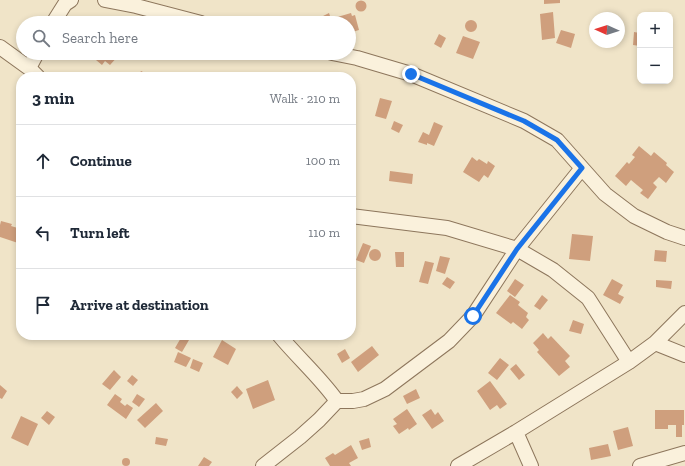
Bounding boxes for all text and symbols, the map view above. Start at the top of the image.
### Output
north arrow [589,12,625,48]
map controls [637,12,673,84]
button: + [637,12,673,48]
search box [16,16,356,60]
icon: search [30,27,52,49]
text: Search here [62,29,138,47]
button: − [637,48,673,84]
route end [402,65,420,83]
text: 3 min [32,88,74,108]
text: Walk · 210 m [270,91,340,106]
icon: ahead [32,150,54,172]
text: Continue [70,152,132,170]
text: 100 m [306,153,340,168]
icon: left [32,222,54,244]
text: Turn left [70,224,130,242]
text: 110 m [308,225,340,240]
icon: arrive [32,294,54,316]
text: Arrive at destination [70,296,209,314]
route start [464,307,482,325]

